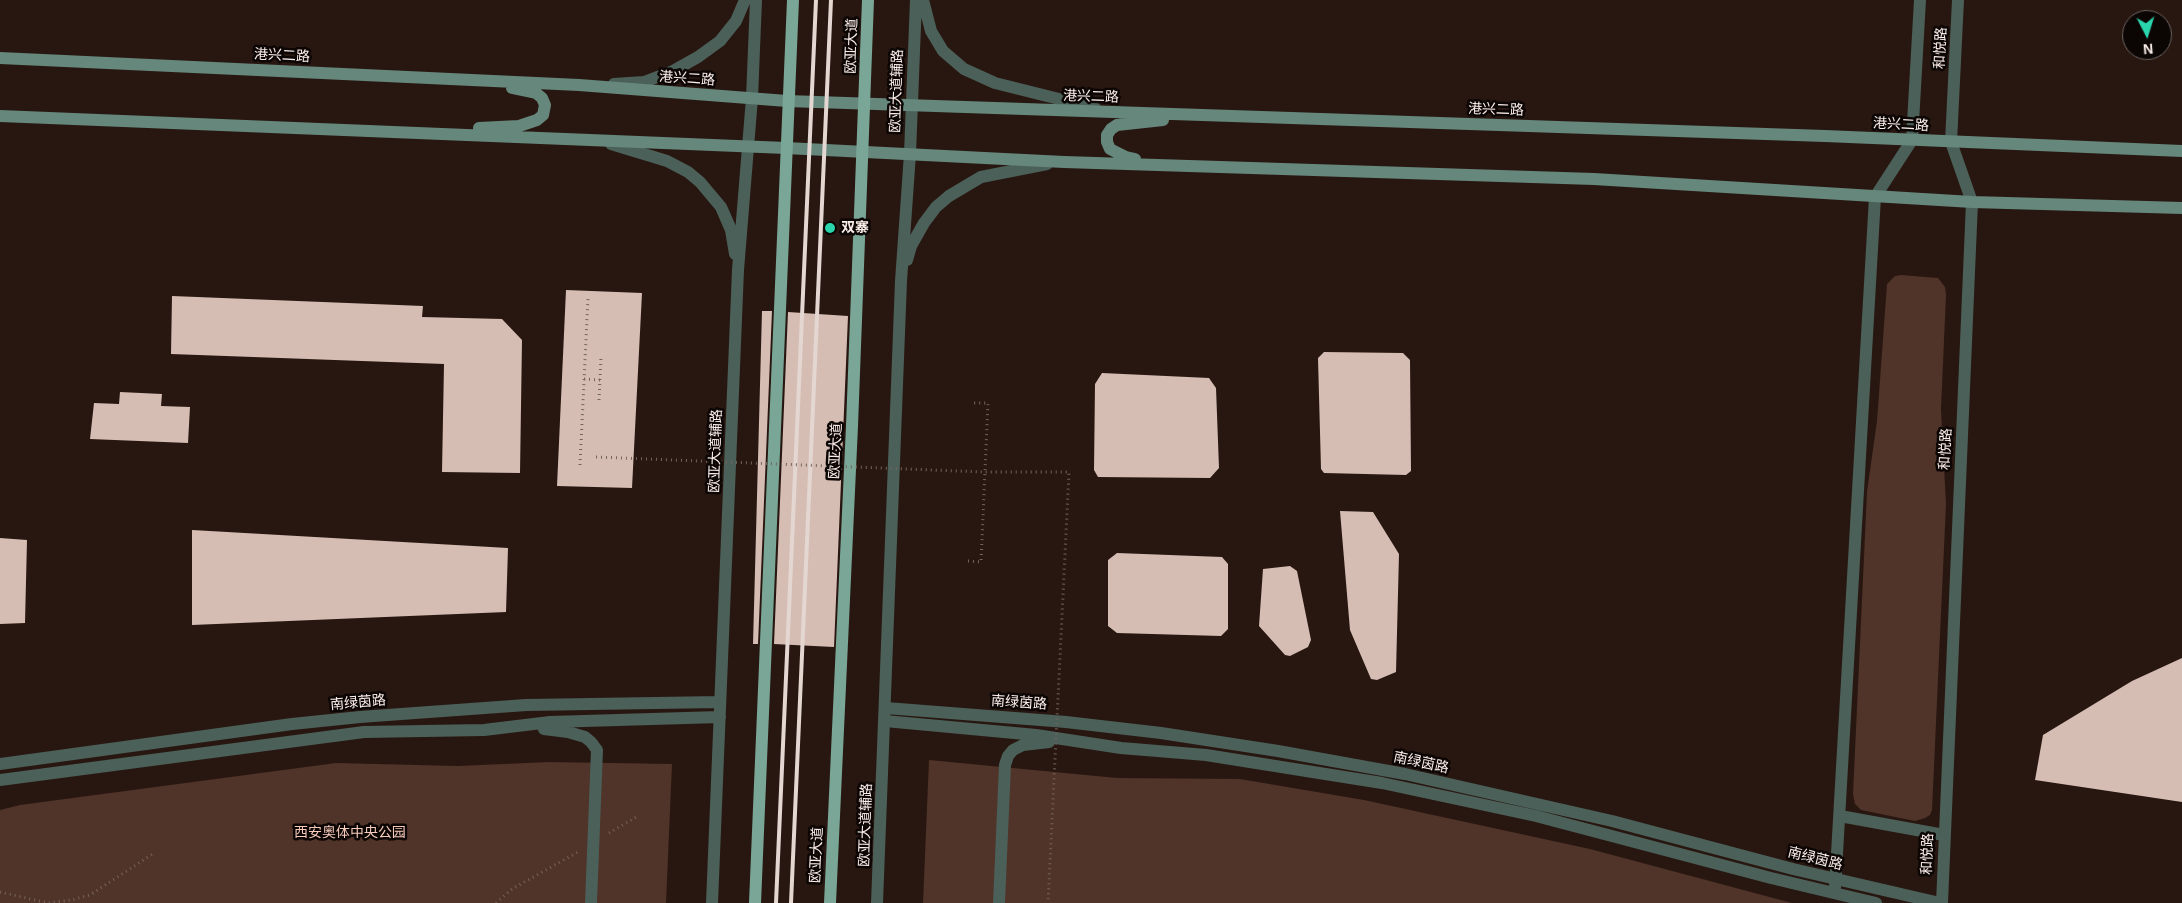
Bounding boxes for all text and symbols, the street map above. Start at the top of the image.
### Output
north arrow [2122,10,2172,60]
street label: 欧亚大道 [843,18,861,74]
street label: 和悦路 [1932,27,1950,69]
text: N [2142,41,2154,57]
street label: 港兴二路 [254,46,310,66]
street label: 欧亚大道辅路 [887,49,907,133]
street label: 港兴二路 [658,69,716,89]
street label: 港兴二路 [1063,88,1119,106]
street label: 港兴二路 [1468,101,1524,119]
street label: 港兴二路 [1873,115,1929,135]
place label: 双寨 [841,220,869,236]
marker: 双寨 [823,221,837,235]
street label: 欧亚大道辅路 [706,409,726,493]
street label: 欧亚大道 [826,423,846,479]
street label: 和悦路 [1937,428,1955,470]
street label: 南绿茵路 [329,692,387,714]
street label: 南绿茵路 [990,693,1048,713]
street label: 南绿茵路 [1392,749,1450,777]
street label: 欧亚大道辅路 [856,783,876,867]
park label: 西安奥体中央公园 [294,825,406,841]
street label: 欧亚大道 [807,827,827,883]
street label: 和悦路 [1919,833,1937,875]
street label: 南绿茵路 [1786,844,1844,874]

